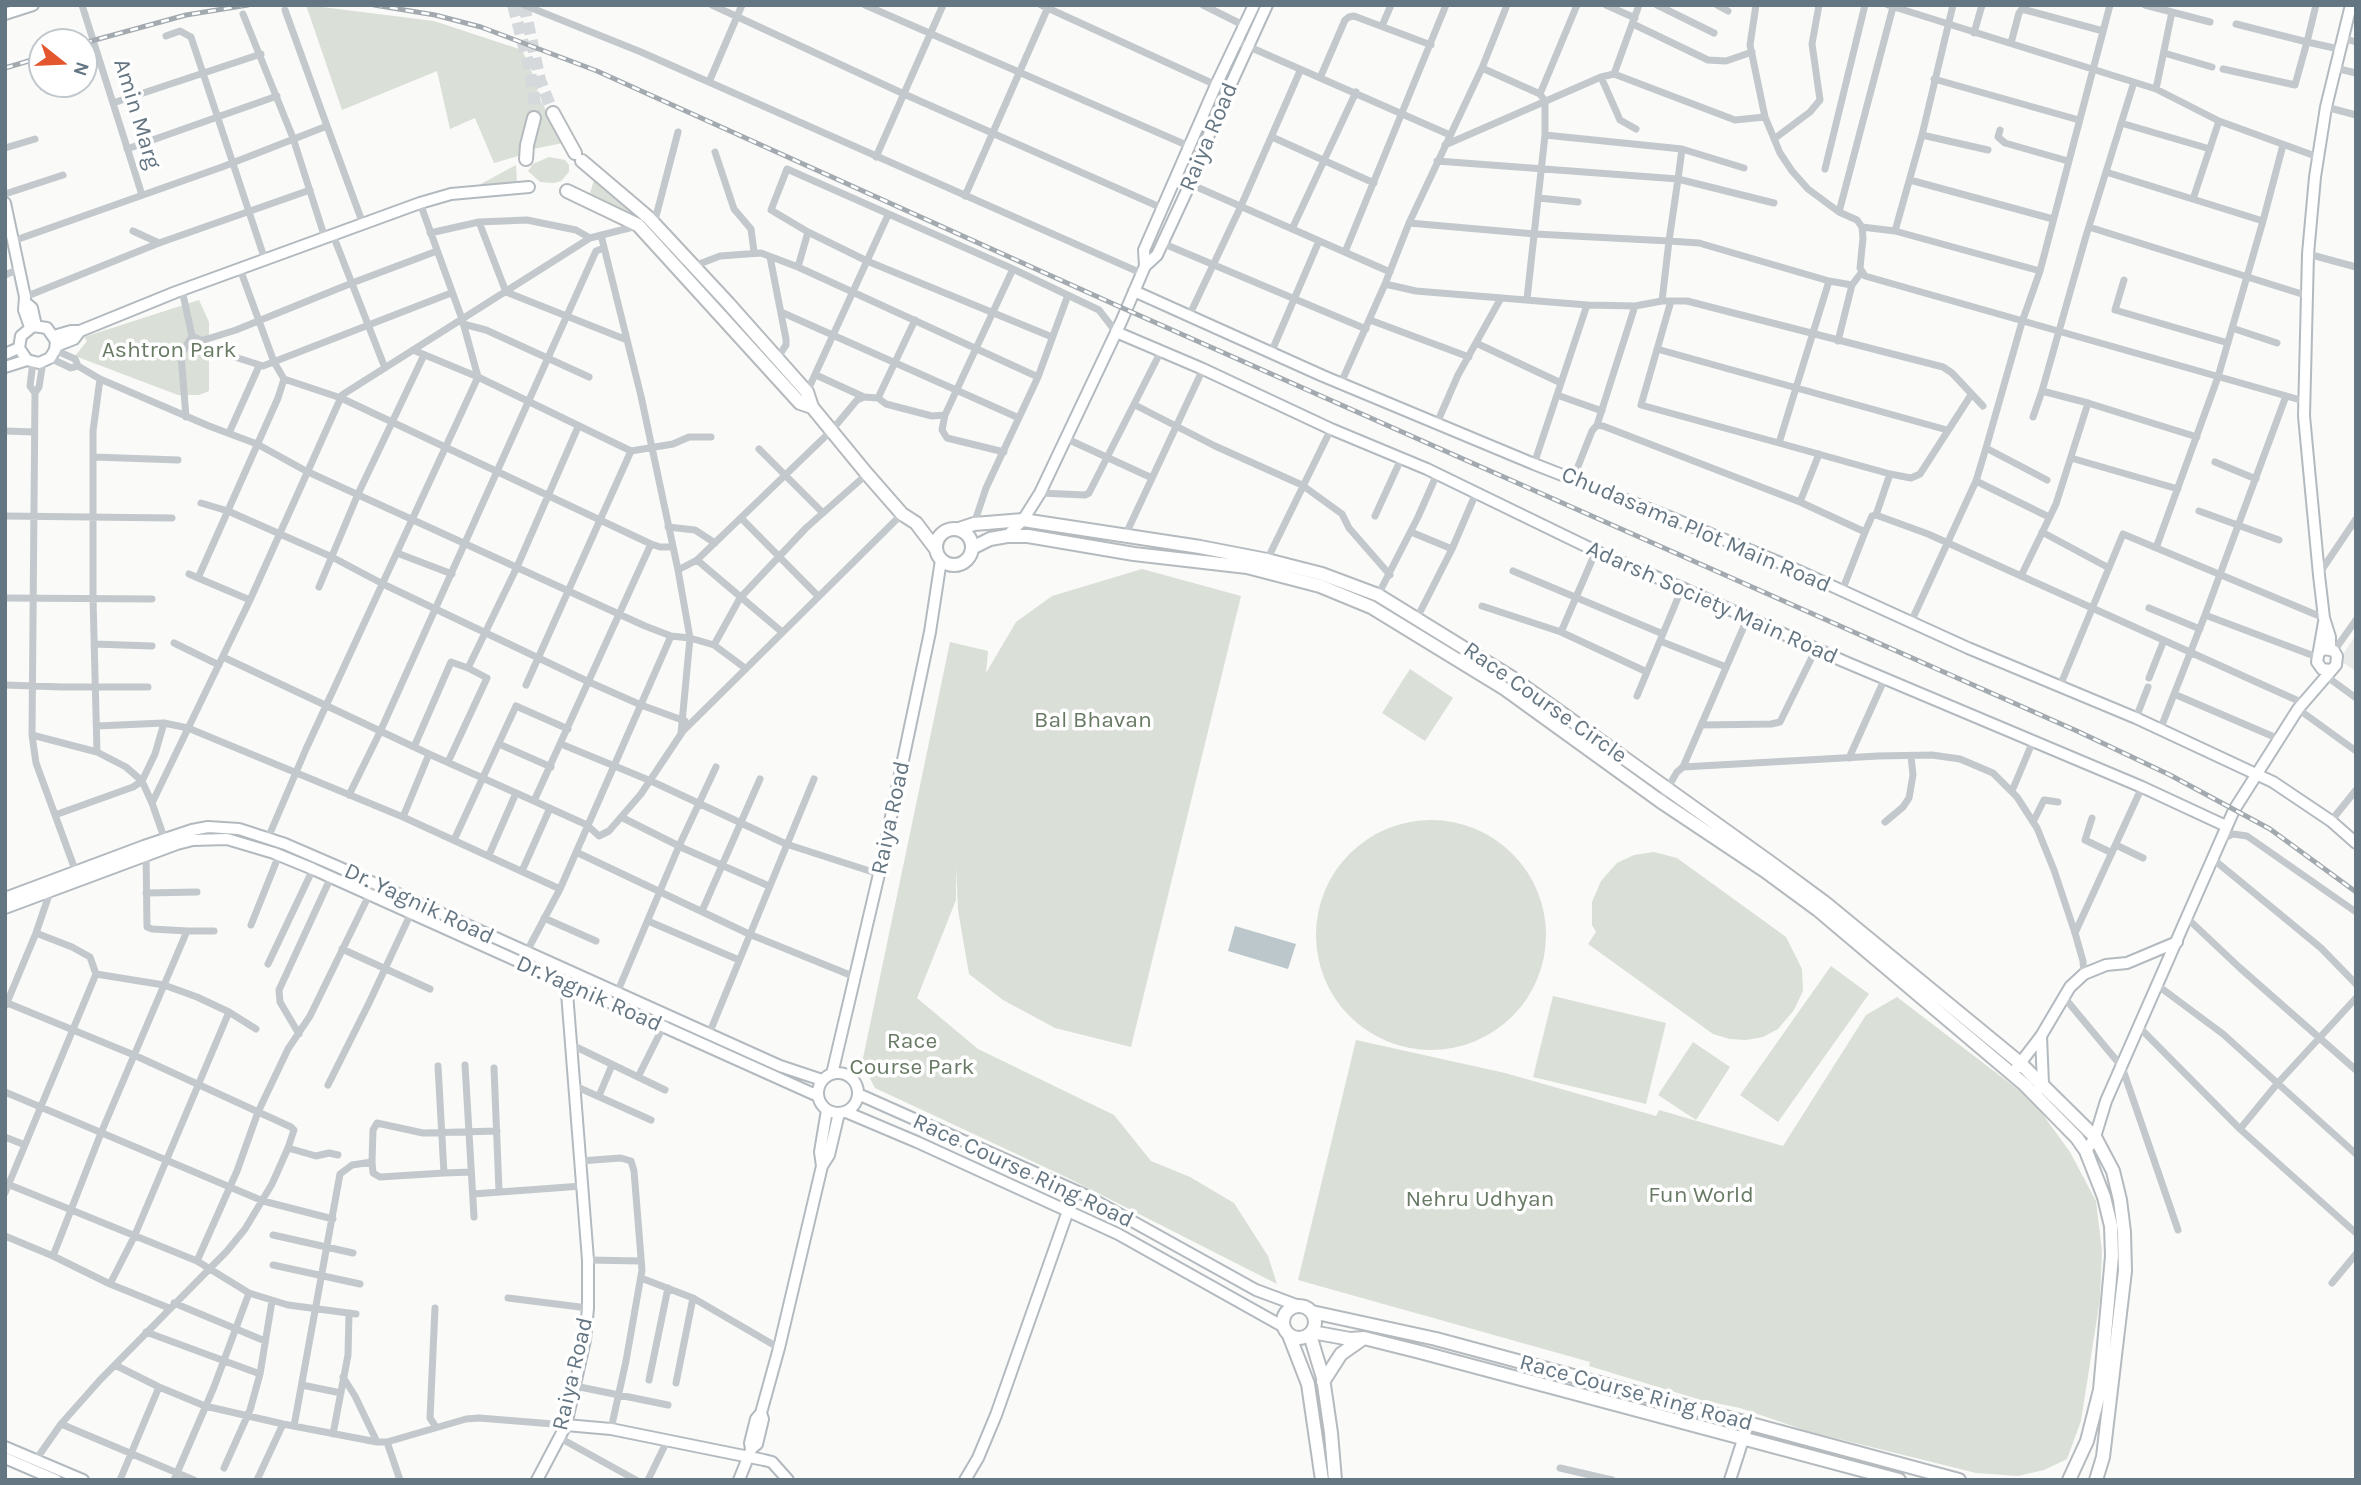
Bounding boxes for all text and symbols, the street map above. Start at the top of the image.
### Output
north arrow [28,28,98,98]
street label: Amin Marg [107,55,167,173]
text: N [69,59,94,79]
street label: Raiya Road [1174,79,1244,195]
park label: Ashtron Park [102,336,236,364]
street label: Chudasama Plot Main Road [1557,461,1835,599]
street label: Adarsh Society Main Road [1582,535,1842,671]
street label: Race Course Circle [1458,636,1632,770]
park label: Bal Bhavan [1034,706,1152,734]
street label: Raiya Road [866,759,916,877]
street label: Dr. Yagnik Road [340,857,498,951]
street label: Dr.Yagnik Road [512,950,666,1038]
park label: Race Course Park [850,1027,974,1081]
street label: Race Course Ring Road [908,1108,1138,1234]
park label: Fun World [1648,1181,1754,1209]
park label: Nehru Udhyan [1406,1185,1554,1213]
street label: Raiya Road [547,1315,599,1433]
street label: Race Course Ring Road [1516,1349,1756,1437]

